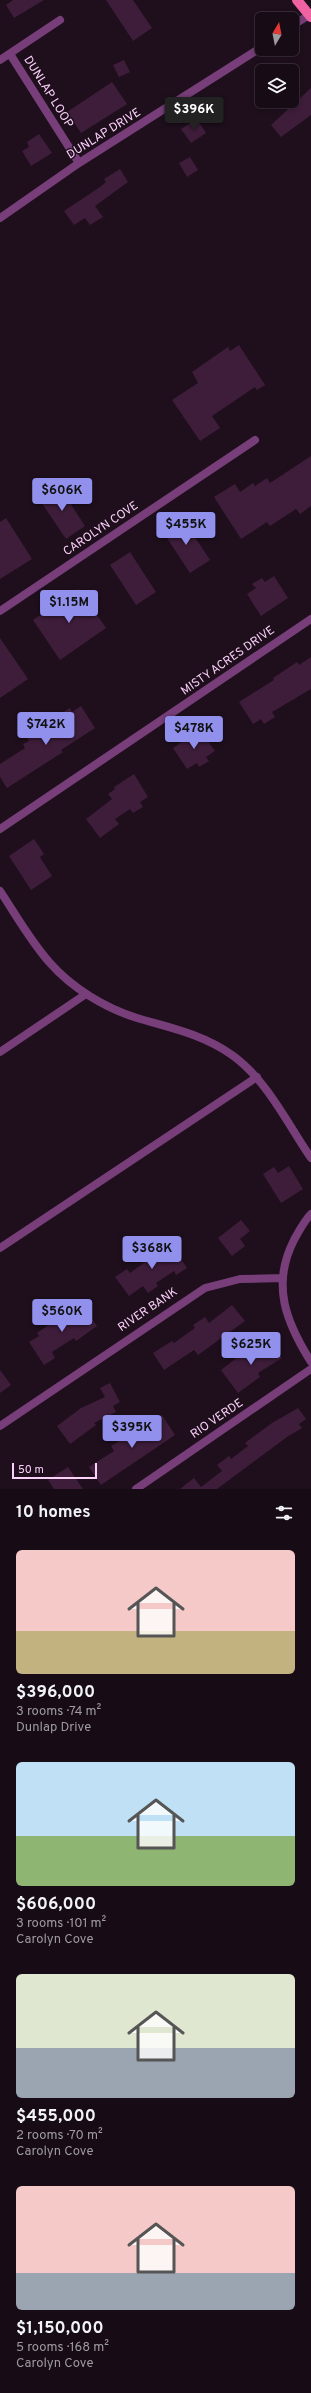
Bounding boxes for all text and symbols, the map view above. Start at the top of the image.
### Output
north arrow [255,12,299,56]
map controls [255,12,299,108]
street label: DUNLAP LOOP [20,53,77,131]
button: layers [255,64,299,108]
pin: $396K [166,97,222,131]
text: $396K [174,102,214,118]
street label: DUNLAP DRIVE [64,105,144,163]
pin: $606K [34,478,90,512]
text: $606K [41,483,83,499]
street label: CAROLYN COVE [60,498,142,560]
pin: $455K [158,512,214,546]
text: $455K [165,517,207,533]
pin: $1.15M [36,590,102,624]
text: $1.15M [49,595,89,611]
street label: MISTY ACRES DRIVE [178,623,278,699]
pin: $742K [18,712,74,746]
pin: $478K [166,716,222,750]
text: $742K [26,717,66,733]
text: $478K [174,721,214,737]
pin: $368K [124,1236,180,1270]
text: $368K [132,1241,172,1257]
street label: RIVER BANK [115,1284,181,1336]
pin: $560K [34,1299,90,1333]
text: $560K [41,1304,83,1320]
pin: $625K [223,1332,279,1366]
text: $625K [231,1337,271,1353]
street label: RIO VERDE [187,1395,247,1443]
pin: $395K [104,1415,160,1449]
text: $395K [112,1420,152,1436]
scale bar [12,1461,97,1480]
text: 50 m [18,1463,44,1477]
text: 10 homes [16,1502,91,1524]
icon: filters [273,1502,295,1524]
icon: home [120,1576,192,1648]
text: $396,000 [16,1682,95,1704]
text: 3 rooms · 74 m² [16,1704,101,1720]
text: Dunlap Drive [16,1720,91,1736]
icon: home [120,1788,192,1860]
text: $606,000 [16,1894,96,1916]
text: 3 rooms · 101 m² [16,1916,106,1932]
text: Carolyn Cove [16,1932,93,1948]
icon: home [120,2000,192,2072]
text: $455,000 [16,2106,96,2128]
text: 2 rooms · 70 m² [16,2128,103,2144]
text: Carolyn Cove [16,2144,93,2160]
icon: home [120,2212,192,2284]
text: $1,150,000 [16,2318,104,2340]
text: 5 rooms · 168 m² [16,2340,109,2356]
text: Carolyn Cove [16,2356,93,2372]

